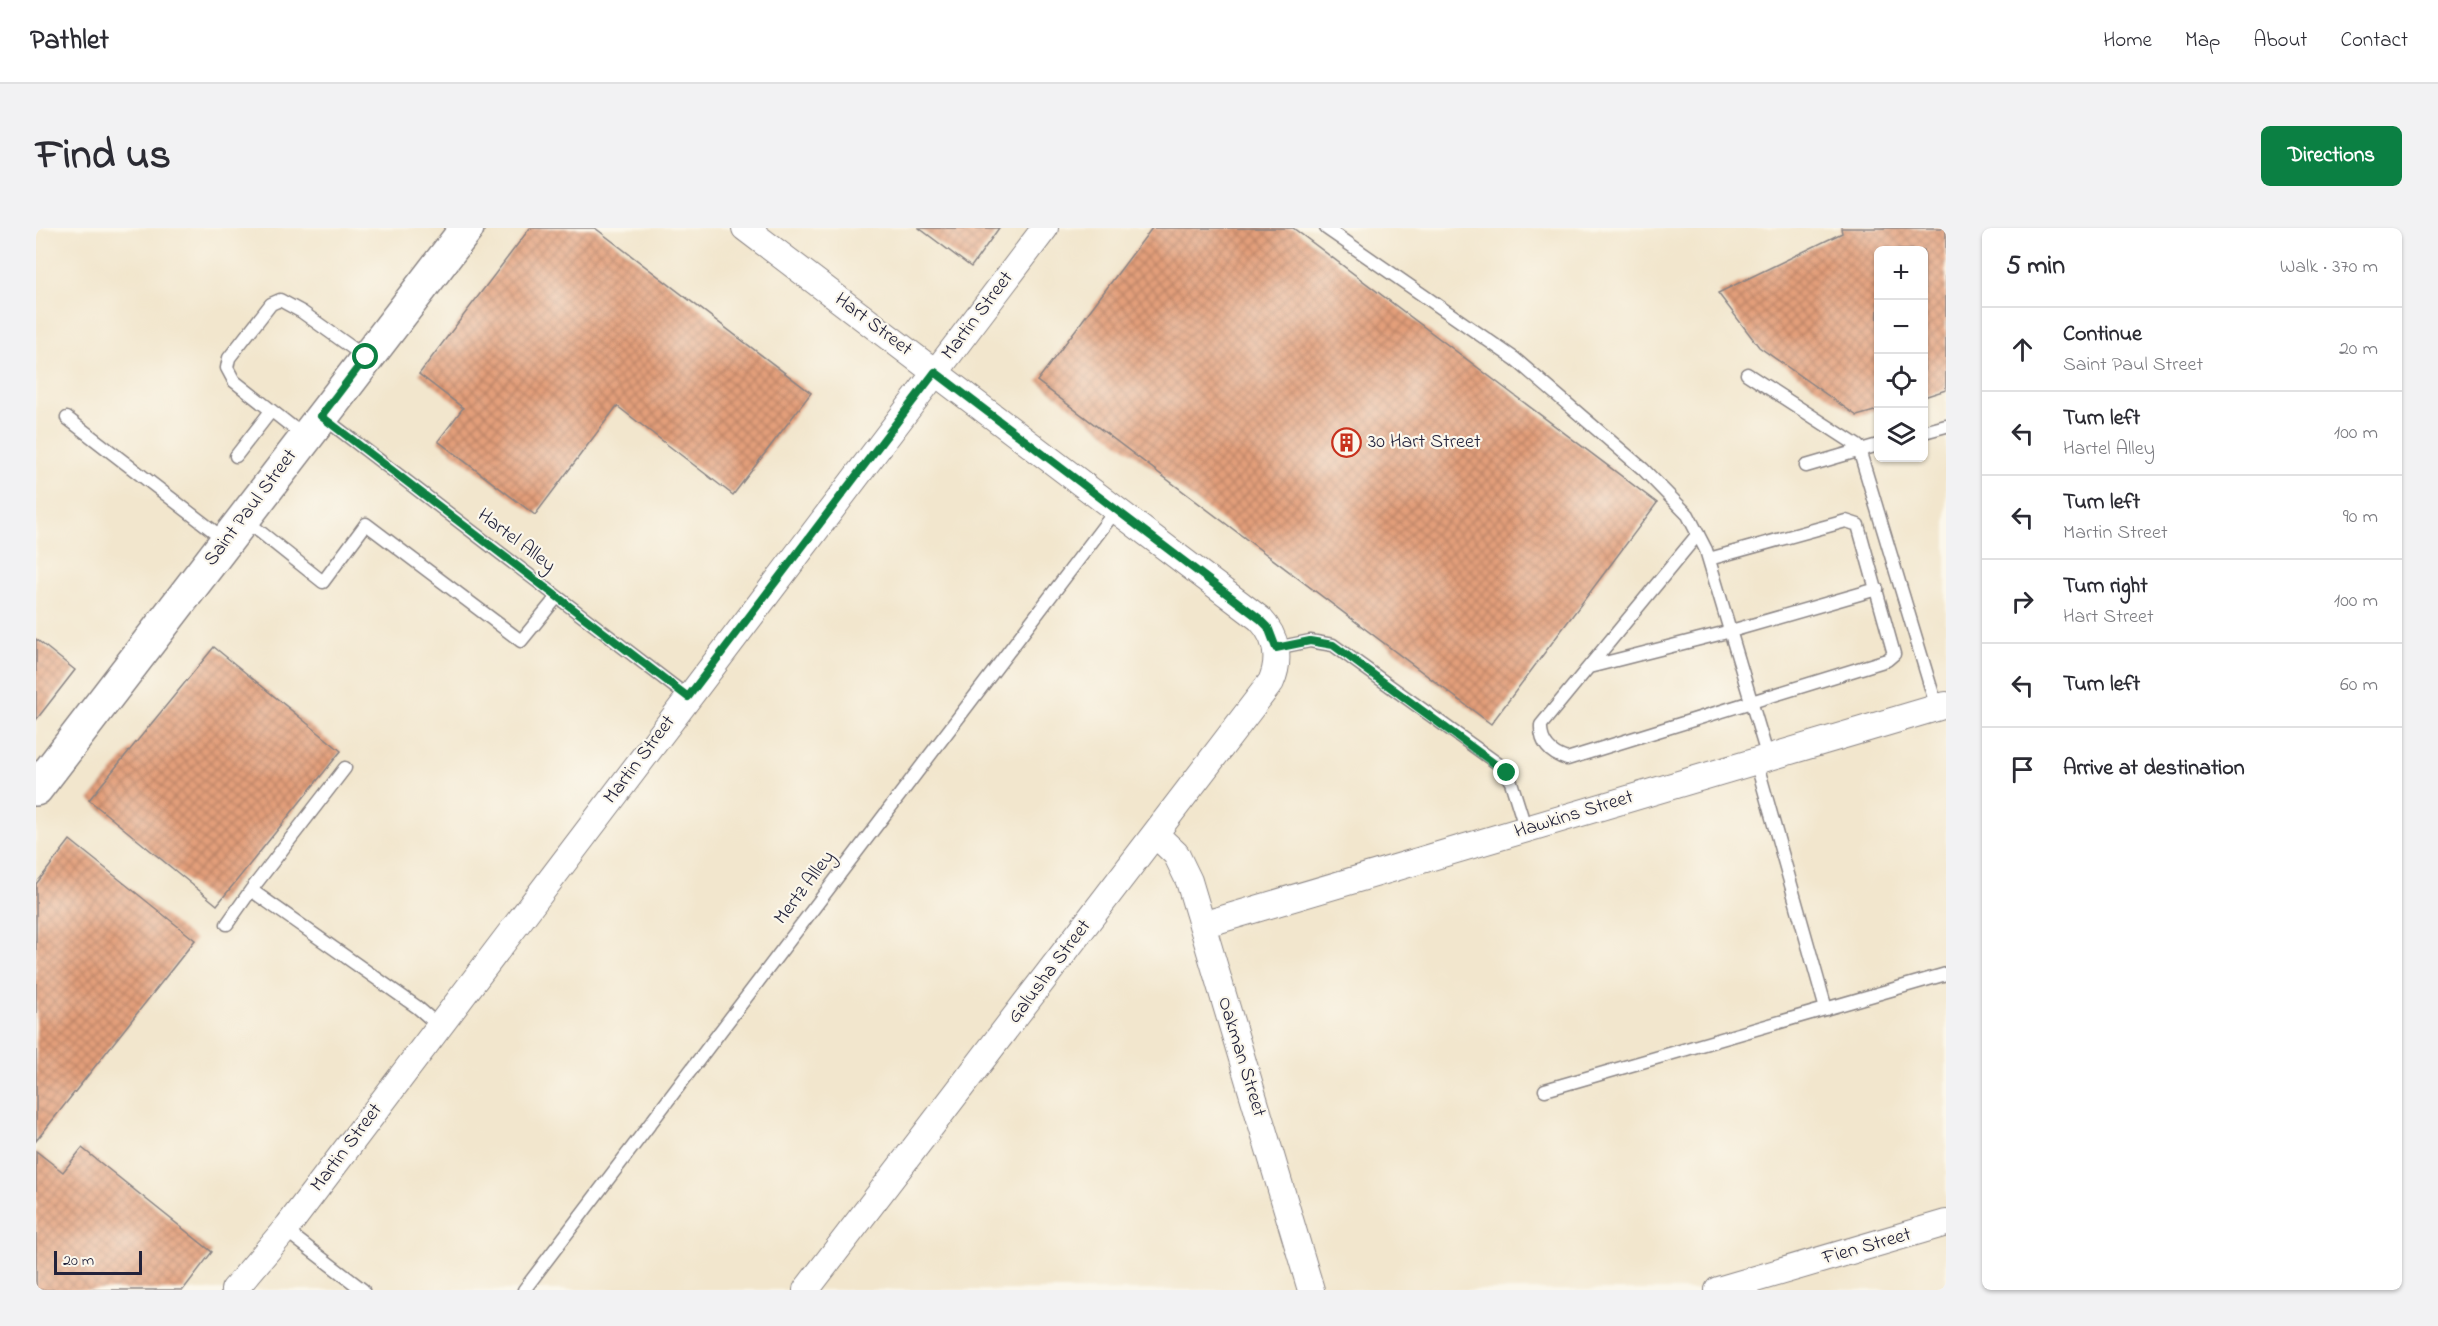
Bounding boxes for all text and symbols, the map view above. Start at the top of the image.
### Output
text: Pathlet [30,21,109,62]
text: Home [2103,26,2152,56]
text: Map [2185,26,2220,56]
text: About [2253,26,2307,56]
text: Contact [2340,26,2408,56]
text: Find us [36,126,171,187]
button: Directions [2261,126,2402,186]
map controls [1874,246,1928,462]
button: + [1874,246,1928,300]
text: 5 min [2006,248,2065,286]
text: Walk · 370 m [2280,253,2378,282]
street label: Martin Street [935,265,1021,367]
street label: Hart Street [828,286,918,364]
button: − [1874,300,1928,354]
text: Continue [2063,319,2142,351]
icon: ahead [2006,333,2039,366]
text: 20 m [2339,335,2378,364]
route start [352,343,378,369]
text: Saint Paul Street [2063,351,2203,380]
button: locate [1874,354,1928,408]
text: Turn left [2063,403,2140,435]
button: layers [1874,408,1928,462]
icon: left [2006,417,2039,450]
text: 100 m [2334,419,2378,448]
building icon: 30 Hart Street [1331,426,1363,458]
place label: 30 Hart Street [1368,428,1481,457]
text: Hartel Alley [2063,435,2155,464]
street label: Saint Paul Street [197,443,305,573]
text: Turn left [2063,487,2140,519]
icon: left [2006,501,2039,534]
street label: Hartel Alley [471,502,561,580]
text: 90 m [2343,503,2378,532]
text: Martin Street [2063,519,2168,548]
text: Turn right [2063,571,2148,603]
icon: right [2006,585,2039,618]
text: 100 m [2334,587,2378,616]
text: Hart Street [2063,603,2154,632]
icon: left [2006,669,2039,702]
text: Turn left [2063,669,2140,701]
text: 60 m [2340,671,2378,700]
street label: Martin Street [597,709,683,811]
icon: arrive [2006,753,2039,786]
text: Arrive at destination [2063,753,2245,785]
route end [1493,759,1519,785]
street label: Hawkins Street [1511,783,1637,847]
street label: Mertz Alley [767,845,843,931]
street label: Galusha Street [1001,914,1099,1030]
street label: Oakman Street [1209,993,1273,1121]
street label: Martin Street [304,1097,390,1199]
street label: Fien Street [1818,1220,1915,1274]
scale bar [54,1248,142,1276]
text: 20 m [63,1249,94,1273]

